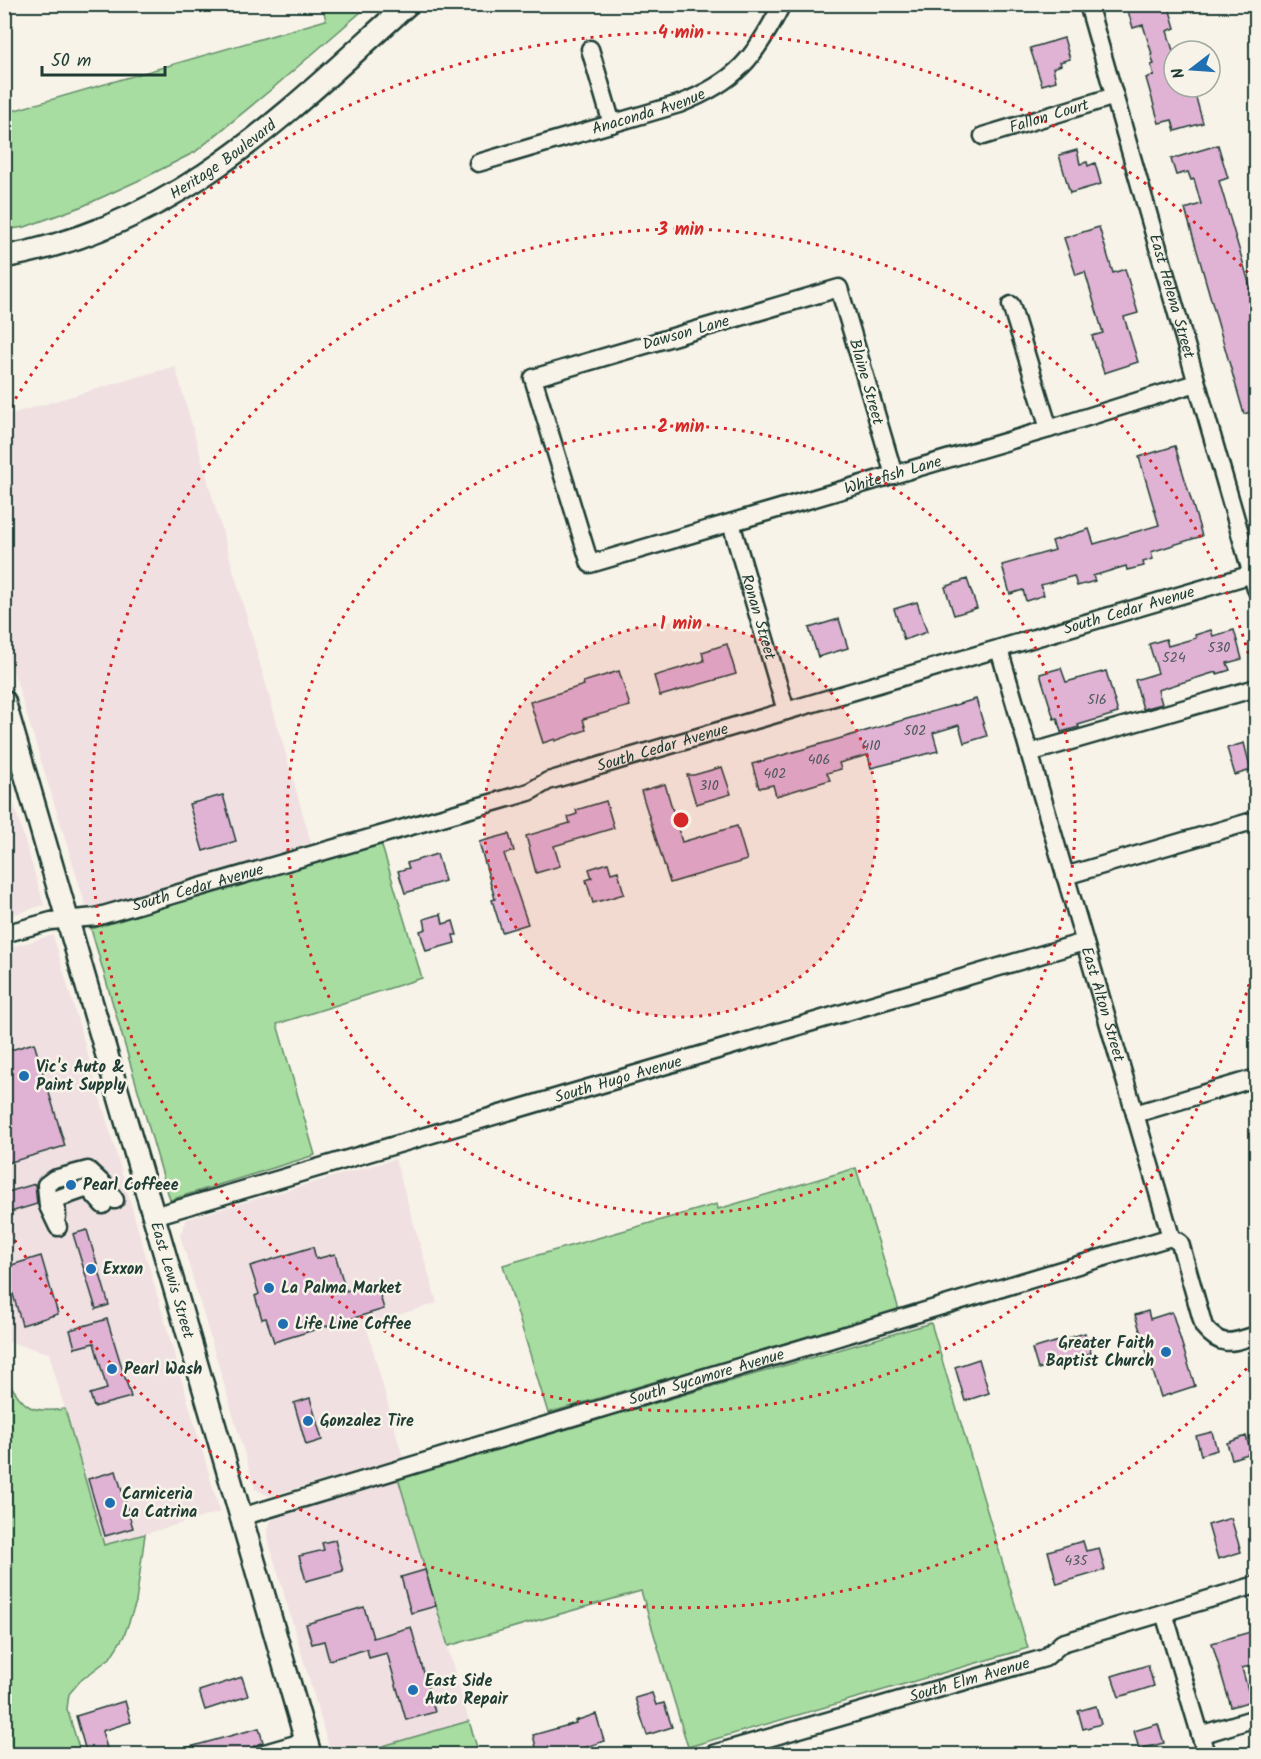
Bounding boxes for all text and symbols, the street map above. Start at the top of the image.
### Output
text: 4 min [658,19,704,48]
scale bar [42,39,165,77]
north arrow [1162,39,1222,99]
text: 50 m [51,47,91,76]
text: N [1166,64,1193,81]
street label: Anaconda Avenue [589,82,710,141]
street label: Fallon Court [1006,92,1093,140]
street label: Heritage Boulevard [165,112,283,206]
text: 3 min [657,216,704,245]
street label: East Helena Street [1142,231,1202,362]
street label: Dawson Lane [640,309,732,357]
street label: Blaine Street [842,336,890,429]
text: 2 min [658,413,704,442]
street label: Whitefish Lane [841,449,945,501]
street label: Ronan Street [734,571,783,664]
street label: South Cedar Avenue [1060,579,1198,641]
text: 1 min [660,610,702,639]
house number: 530 [1208,637,1230,659]
house number: 524 [1162,647,1186,669]
house number: 516 [1087,689,1107,711]
street label: South Cedar Avenue [594,716,731,778]
house number: 502 [904,720,926,742]
house number: 410 [861,735,881,757]
house number: 406 [808,749,830,771]
house number: 402 [764,763,786,785]
house number: 310 [699,775,719,797]
centre of rings [671,810,691,830]
street label: South Cedar Avenue [129,857,267,918]
street label: East Alton Street [1074,943,1132,1066]
street label: South Hugo Avenue [552,1049,685,1110]
place label: Vic's Auto & Paint Supply [36,1055,126,1098]
marker: Vic's Auto & Paint Supply [17,1069,31,1083]
place label: Pearl Coffeee [83,1173,179,1198]
marker: Pearl Coffeee [64,1178,78,1192]
street label: East Lewis Street [143,1219,201,1342]
place label: Exxon [103,1257,143,1282]
marker: Exxon [84,1262,98,1276]
place label: La Palma Market [281,1276,402,1301]
marker: La Palma Market [262,1281,276,1295]
place label: Life Line Coffee [295,1312,411,1337]
marker: Life Line Coffee [276,1317,290,1331]
place label: Greater Faith Baptist Church [1046,1331,1154,1374]
street label: South Sycamore Avenue [626,1342,787,1412]
marker: Greater Faith Baptist Church [1159,1345,1173,1359]
place label: Pearl Wash [124,1357,202,1382]
marker: Pearl Wash [105,1362,119,1376]
place label: Gonzalez Tire [320,1409,414,1434]
marker: Gonzalez Tire [301,1414,315,1428]
place label: Carniceria La Catrina [122,1482,197,1525]
marker: Carniceria La Catrina [103,1496,117,1510]
house number: 435 [1064,1550,1089,1572]
street label: South Elm Avenue [906,1651,1033,1709]
place label: East Side Auto Repair [425,1669,509,1712]
marker: East Side Auto Repair [406,1683,420,1697]

